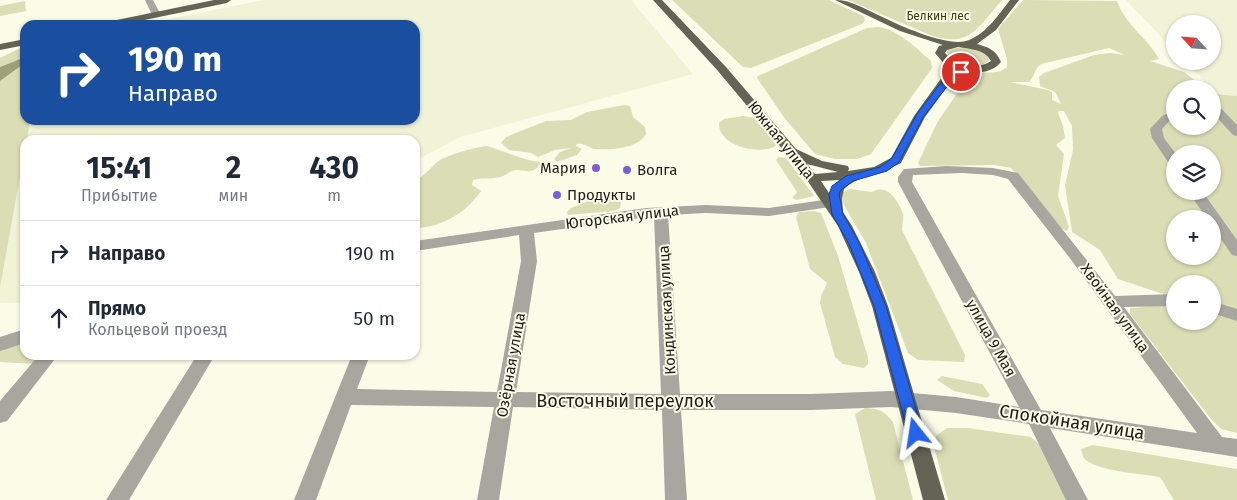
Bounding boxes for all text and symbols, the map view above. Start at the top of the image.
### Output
park label: Белкин лес [906,9,970,23]
north arrow [1166,15,1221,70]
map controls [1166,15,1221,330]
text: 190 m [128,38,222,80]
icon: right [45,40,110,105]
pin [940,51,982,93]
icon: arrive [947,58,975,86]
text: Направо [128,80,218,107]
button: search [1166,80,1221,135]
street label: Южная улица [744,97,818,183]
button: layers [1166,145,1221,200]
text: 15:41 [86,150,152,186]
text: 2 [226,150,241,186]
text: 430 [309,150,359,186]
place label: Мария [540,159,586,177]
place label: Волга [637,161,677,179]
marker: Мария [590,162,602,174]
marker: Волга [621,164,633,176]
text: Прибытие [81,186,157,205]
text: мин [218,186,248,205]
text: m [327,186,341,205]
place label: Продукты [567,186,636,204]
marker: Продукты [551,189,563,201]
street label: Югорская улица [564,201,680,233]
button: + [1166,210,1221,265]
icon: right [45,239,73,267]
text: Направо [88,242,165,265]
text: 190 m [345,242,395,265]
street label: Кондинская улица [655,245,679,375]
street label: Хвойная улица [1077,260,1153,356]
button: − [1166,275,1221,330]
street label: улица 9 Мая [962,296,1020,380]
text: Прямо [88,297,146,320]
icon: ahead [45,304,73,332]
text: 50 m [354,307,395,330]
street label: Озёрная улица [493,311,529,419]
text: Кольцевой проезд [88,320,227,339]
street label: Восточный переулок [536,390,714,412]
street label: Спокойная улица [998,400,1146,444]
position arrow [889,406,941,458]

